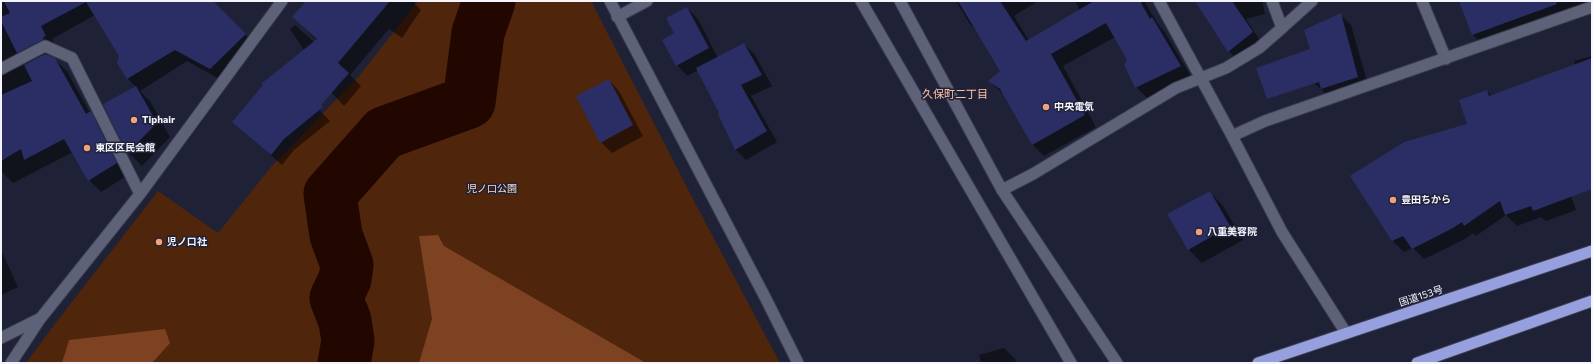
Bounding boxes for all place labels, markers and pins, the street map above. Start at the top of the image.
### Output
place label: 中央電気 [1054,101,1094,113]
marker: 中央電気 [1041,102,1051,112]
place label: Tiphair [142,114,175,126]
marker: Tiphair [129,115,139,125]
place label: 東区区民会館 [95,142,155,154]
marker: 東区区民会館 [82,143,92,153]
place label: 豊田ちから [1401,194,1451,206]
marker: 豊田ちから [1388,195,1398,205]
place label: 八重美容院 [1207,226,1257,238]
marker: 八重美容院 [1194,227,1204,237]
place label: 児ノ口社 [167,236,207,248]
marker: 児ノ口社 [154,237,164,247]

